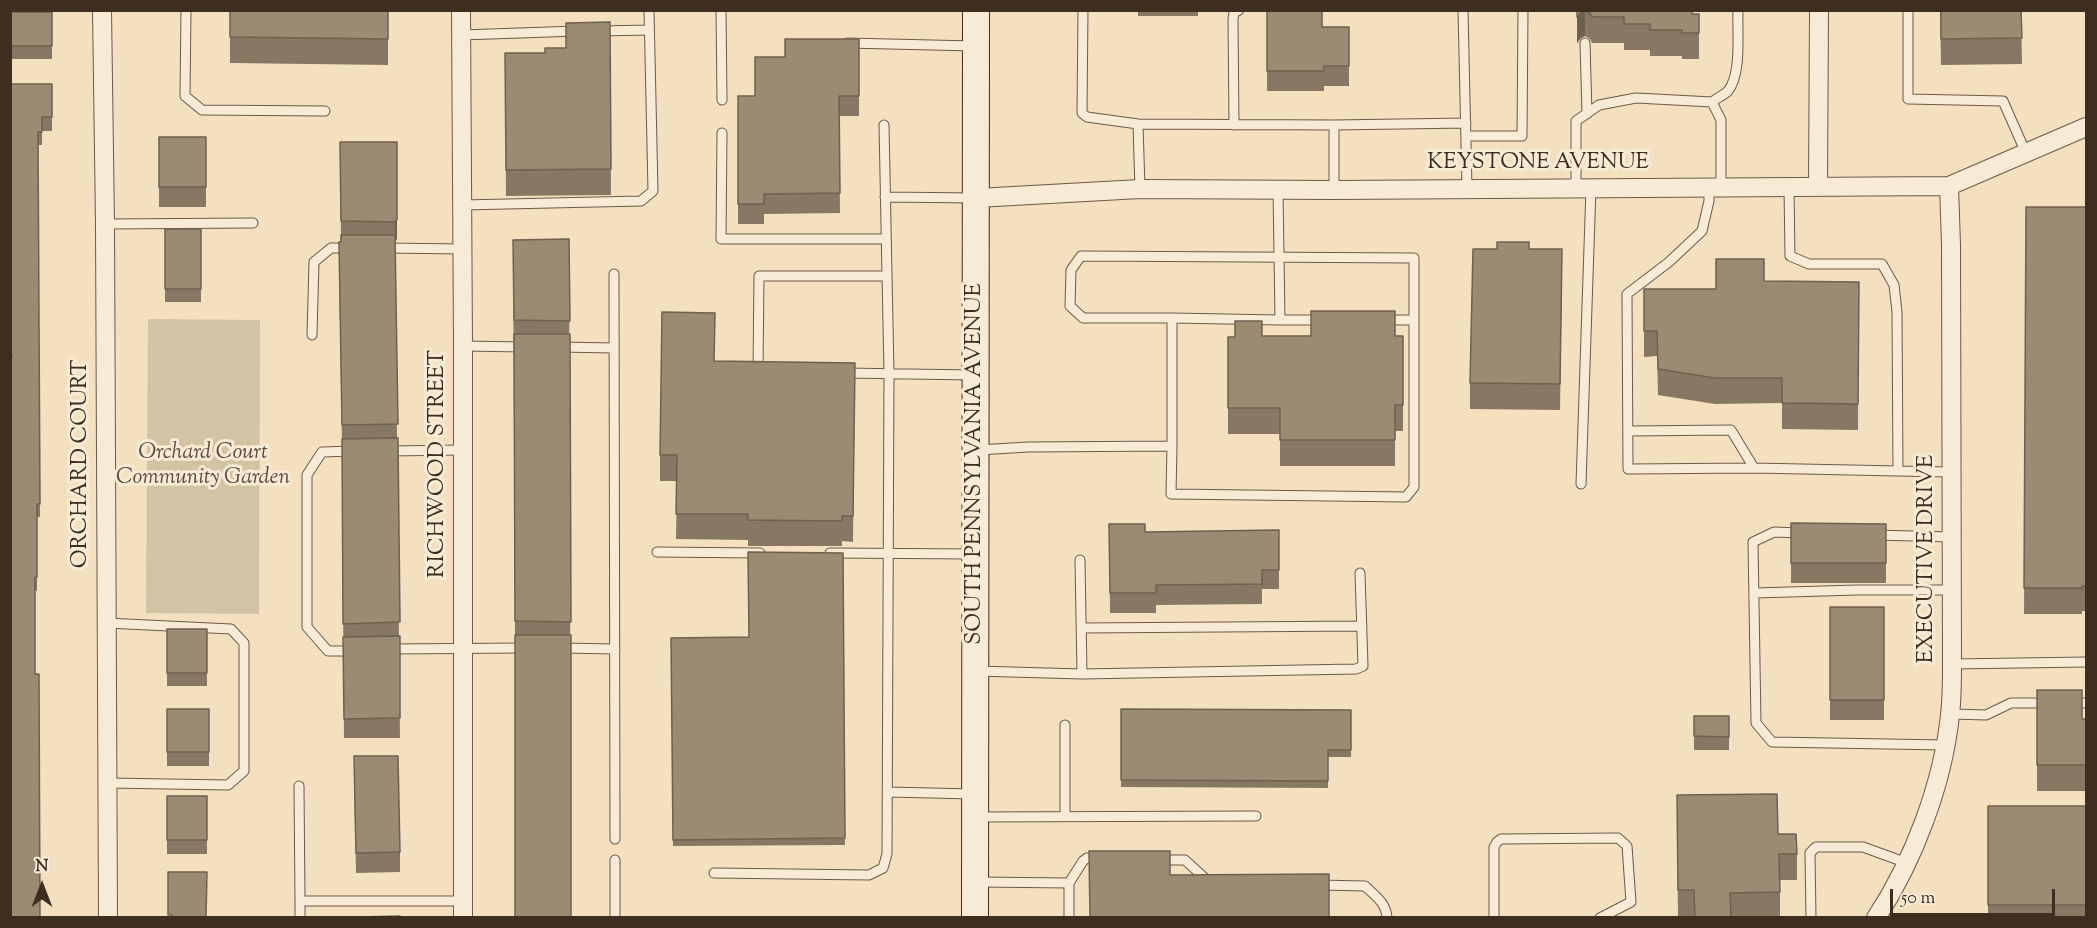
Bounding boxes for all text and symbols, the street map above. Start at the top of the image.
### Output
street label: KEYSTONE AVENUE [1427,151,1649,177]
street label: SOUTH PENNSYLVANIA AVENUE [963,283,989,645]
street label: RICHWOOD STREET [426,350,452,578]
street label: ORCHARD COURT [69,360,95,568]
park label: Orchard Court Community Garden [116,441,290,493]
street label: EXECUTIVE DRIVE [1915,455,1941,663]
north arrow [12,856,72,916]
text: N [36,856,48,879]
scale bar [1893,877,2058,915]
text: 50 m [1901,886,1935,912]

